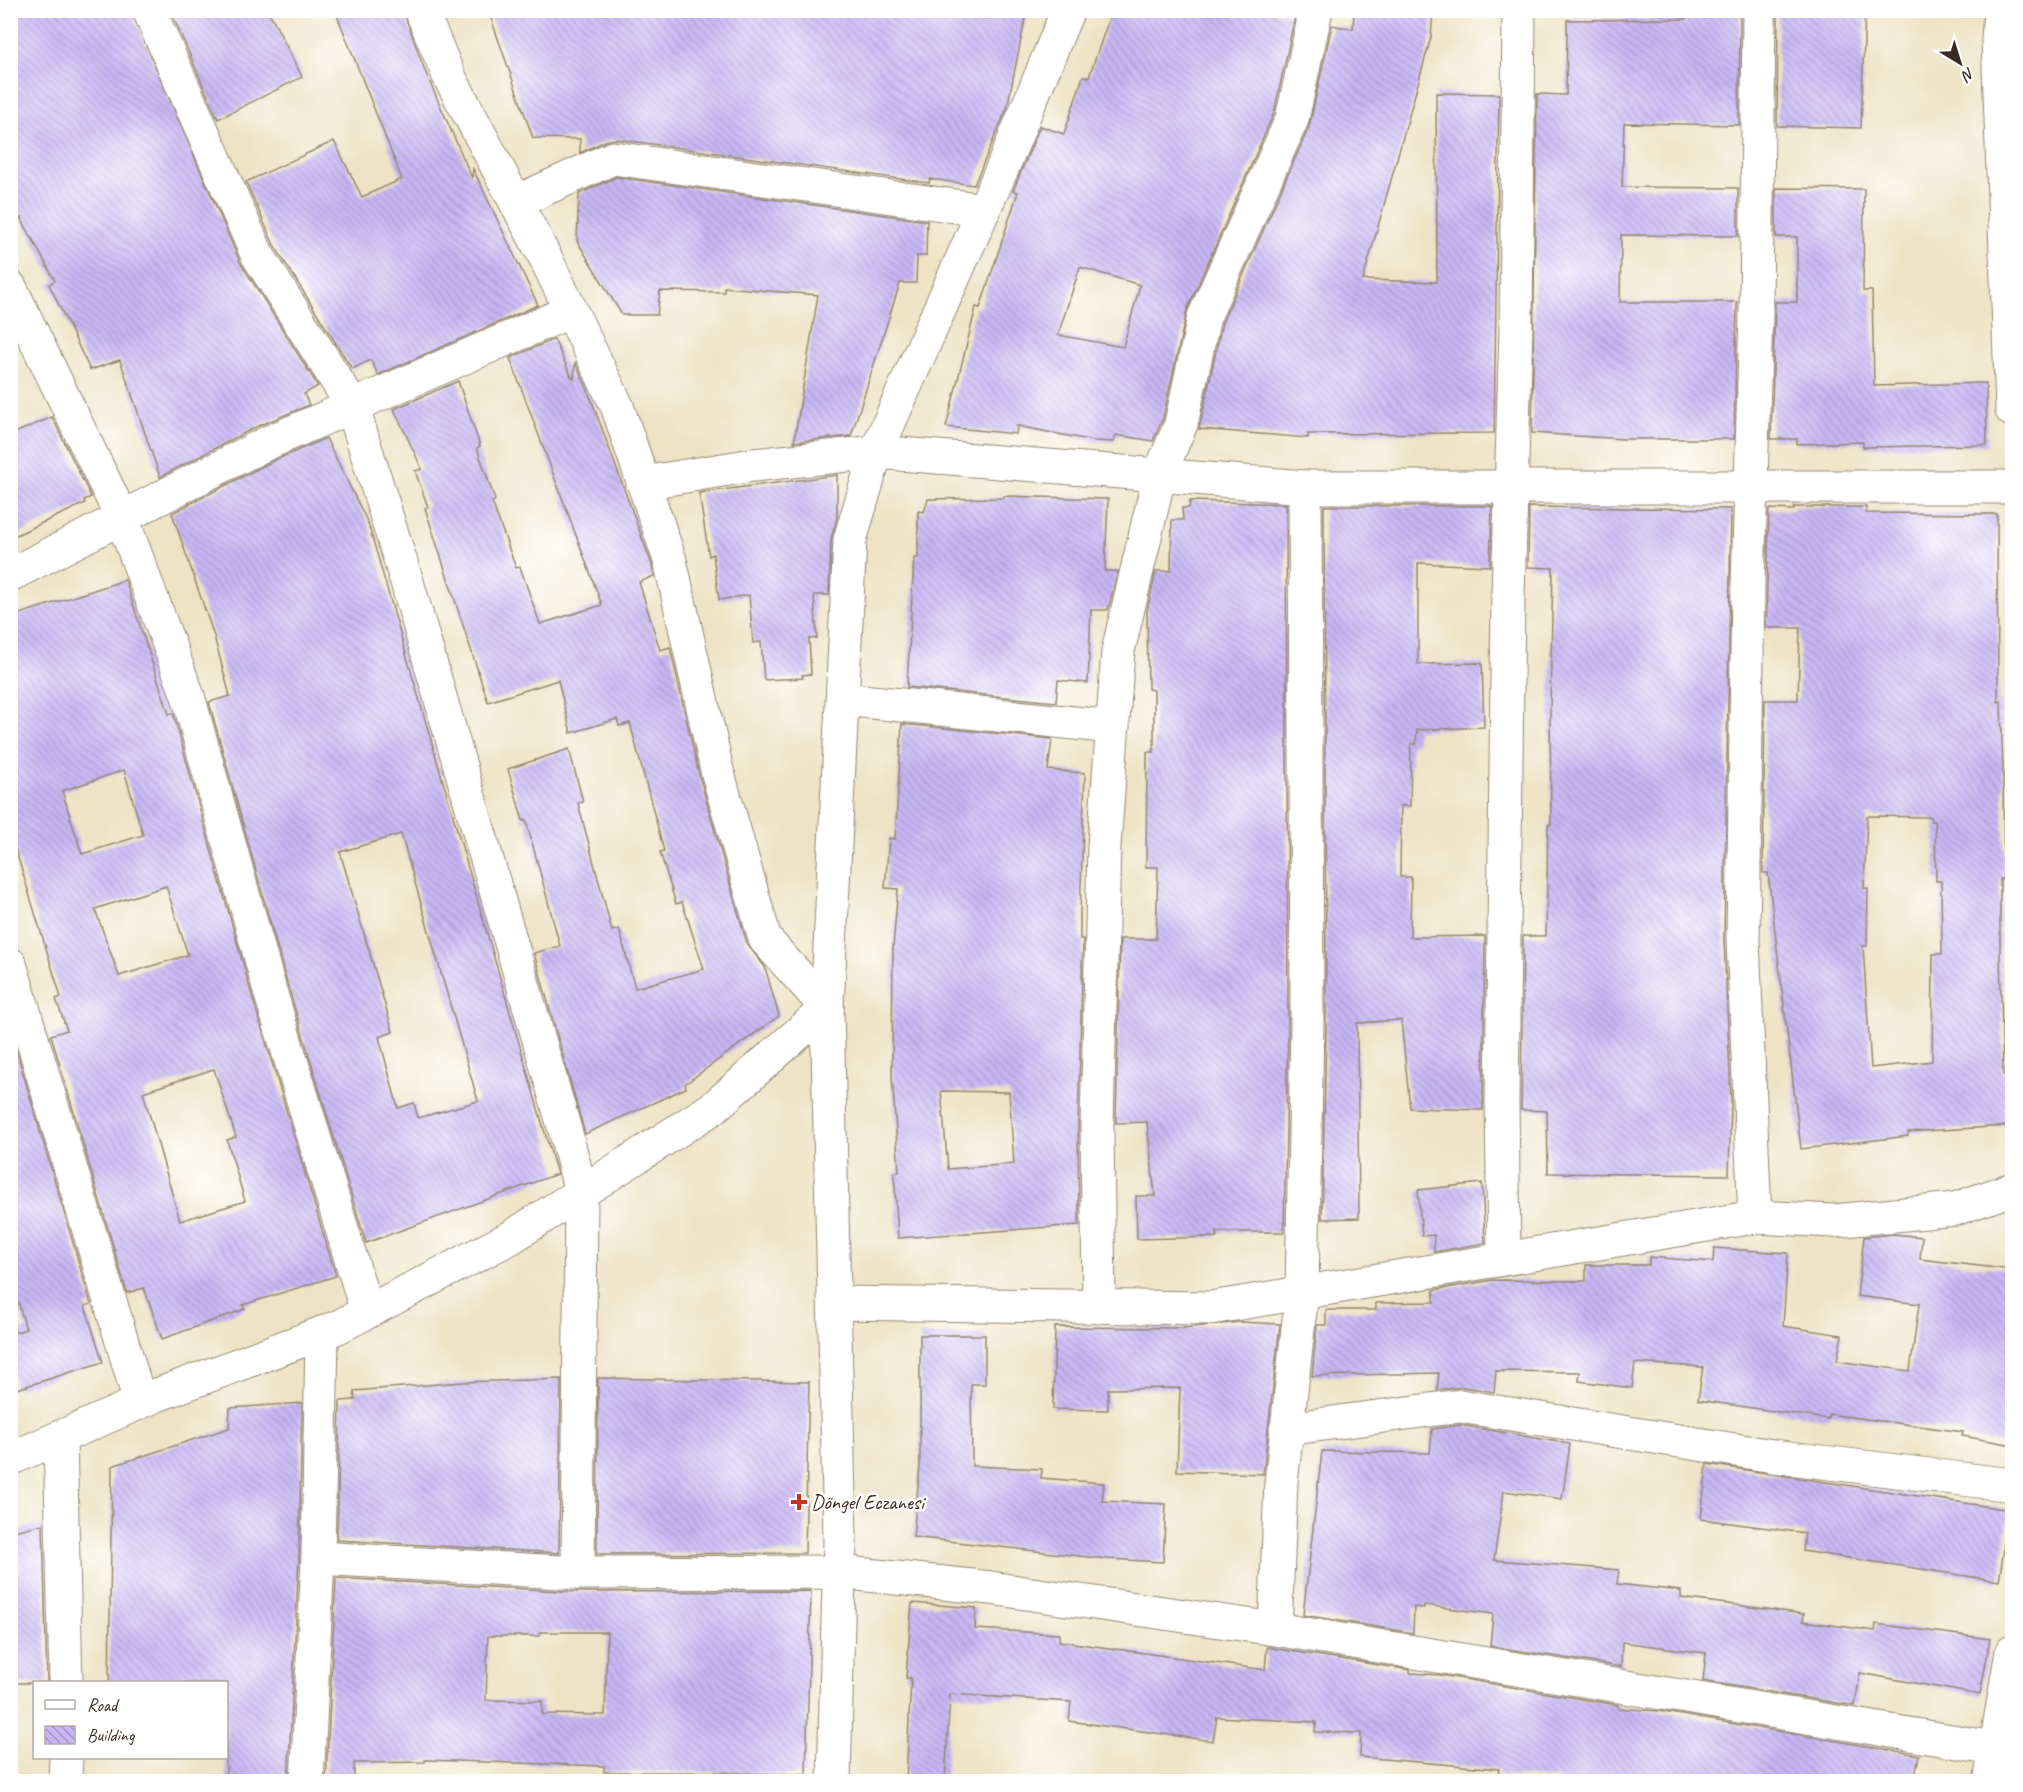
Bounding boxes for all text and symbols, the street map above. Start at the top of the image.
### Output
north arrow [1930,33,1990,93]
text: N [1956,63,1979,87]
place label: Döngel Eczanesi [811,1489,927,1515]
marker: Döngel Eczanesi [792,1495,806,1509]
legend [33,1681,228,1759]
text: Road [87,1694,120,1716]
text: Building [87,1724,136,1746]

